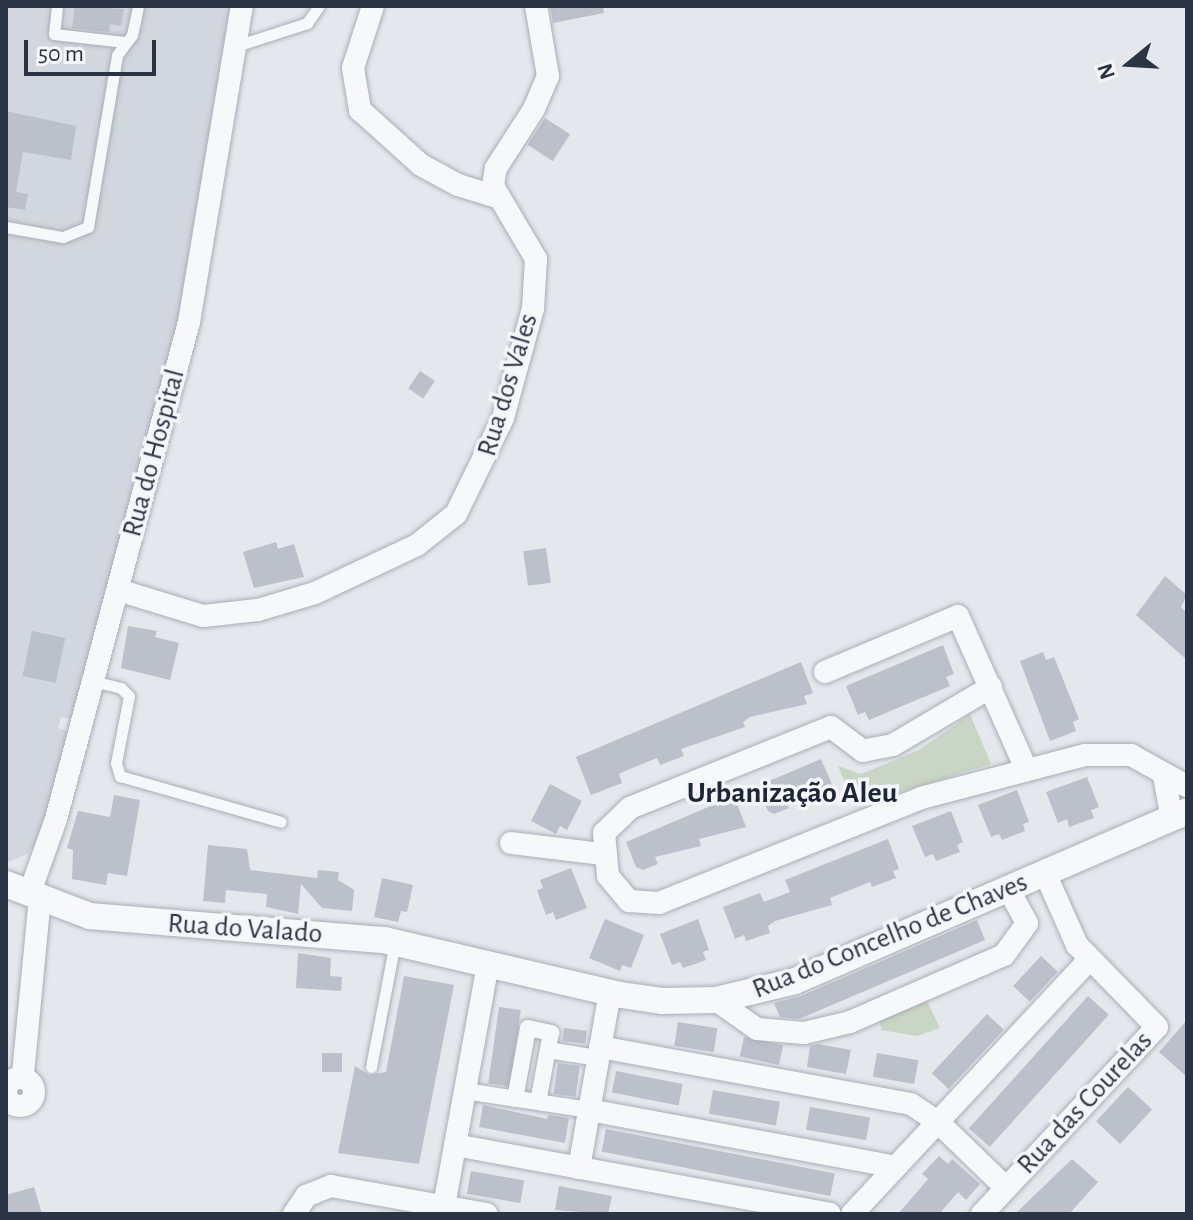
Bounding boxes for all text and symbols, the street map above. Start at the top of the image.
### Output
scale bar [28,24,160,74]
north arrow [1089,24,1169,104]
text: 50 m [38,42,84,66]
text: N [1093,61,1119,82]
street label: Rua dos Vales [470,310,546,460]
street label: Rua do Hospital [115,365,193,541]
district label: Urbanização Aleu [687,775,897,811]
street label: Rua do Concelho de Chaves [748,865,1032,1007]
street label: Rua do Valado [167,907,323,951]
street label: Rua das Courelas [1010,1025,1160,1181]

